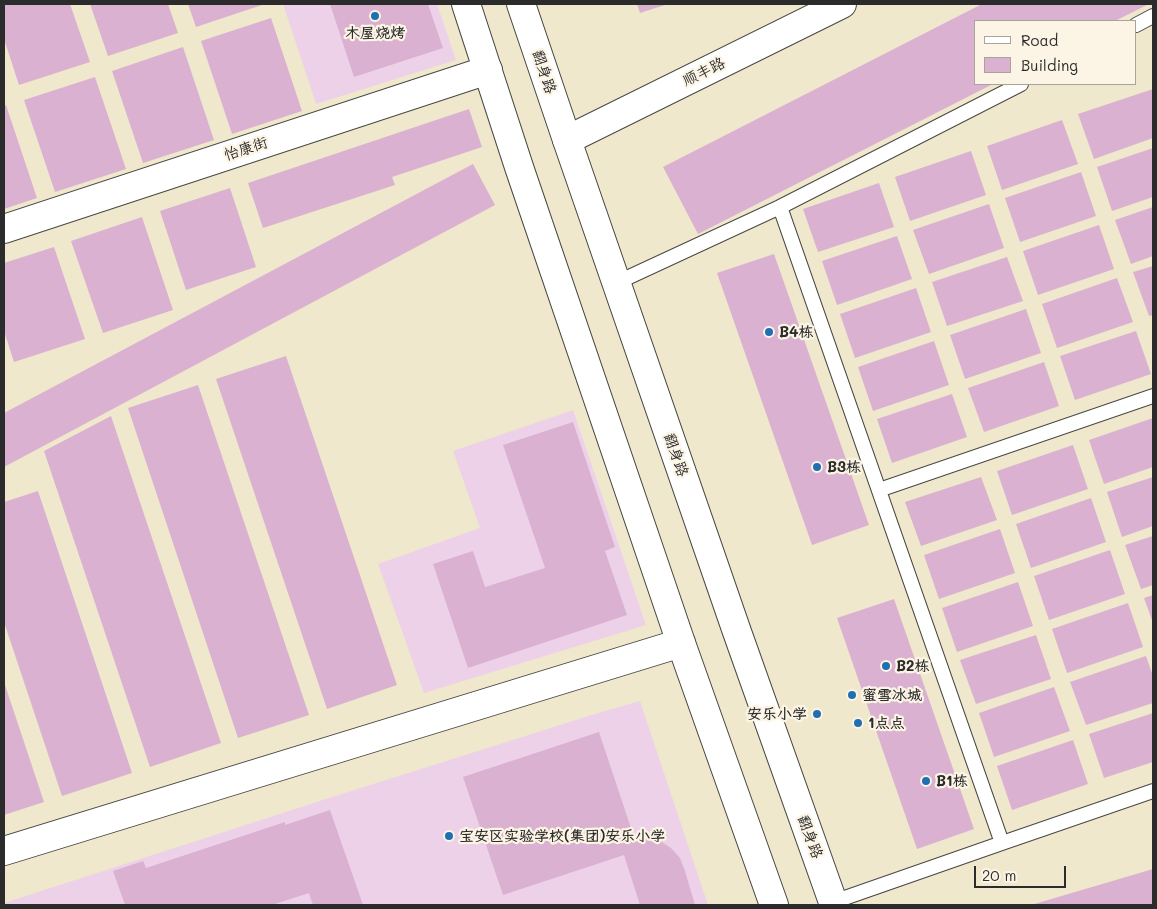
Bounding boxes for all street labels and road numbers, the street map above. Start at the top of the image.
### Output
street label: 翻身路 [528,48,560,96]
street label: 顺丰路 [680,54,728,90]
street label: 怡康街 [222,133,270,165]
street label: 翻身路 [660,431,692,479]
street label: 翻身路 [794,813,826,861]

